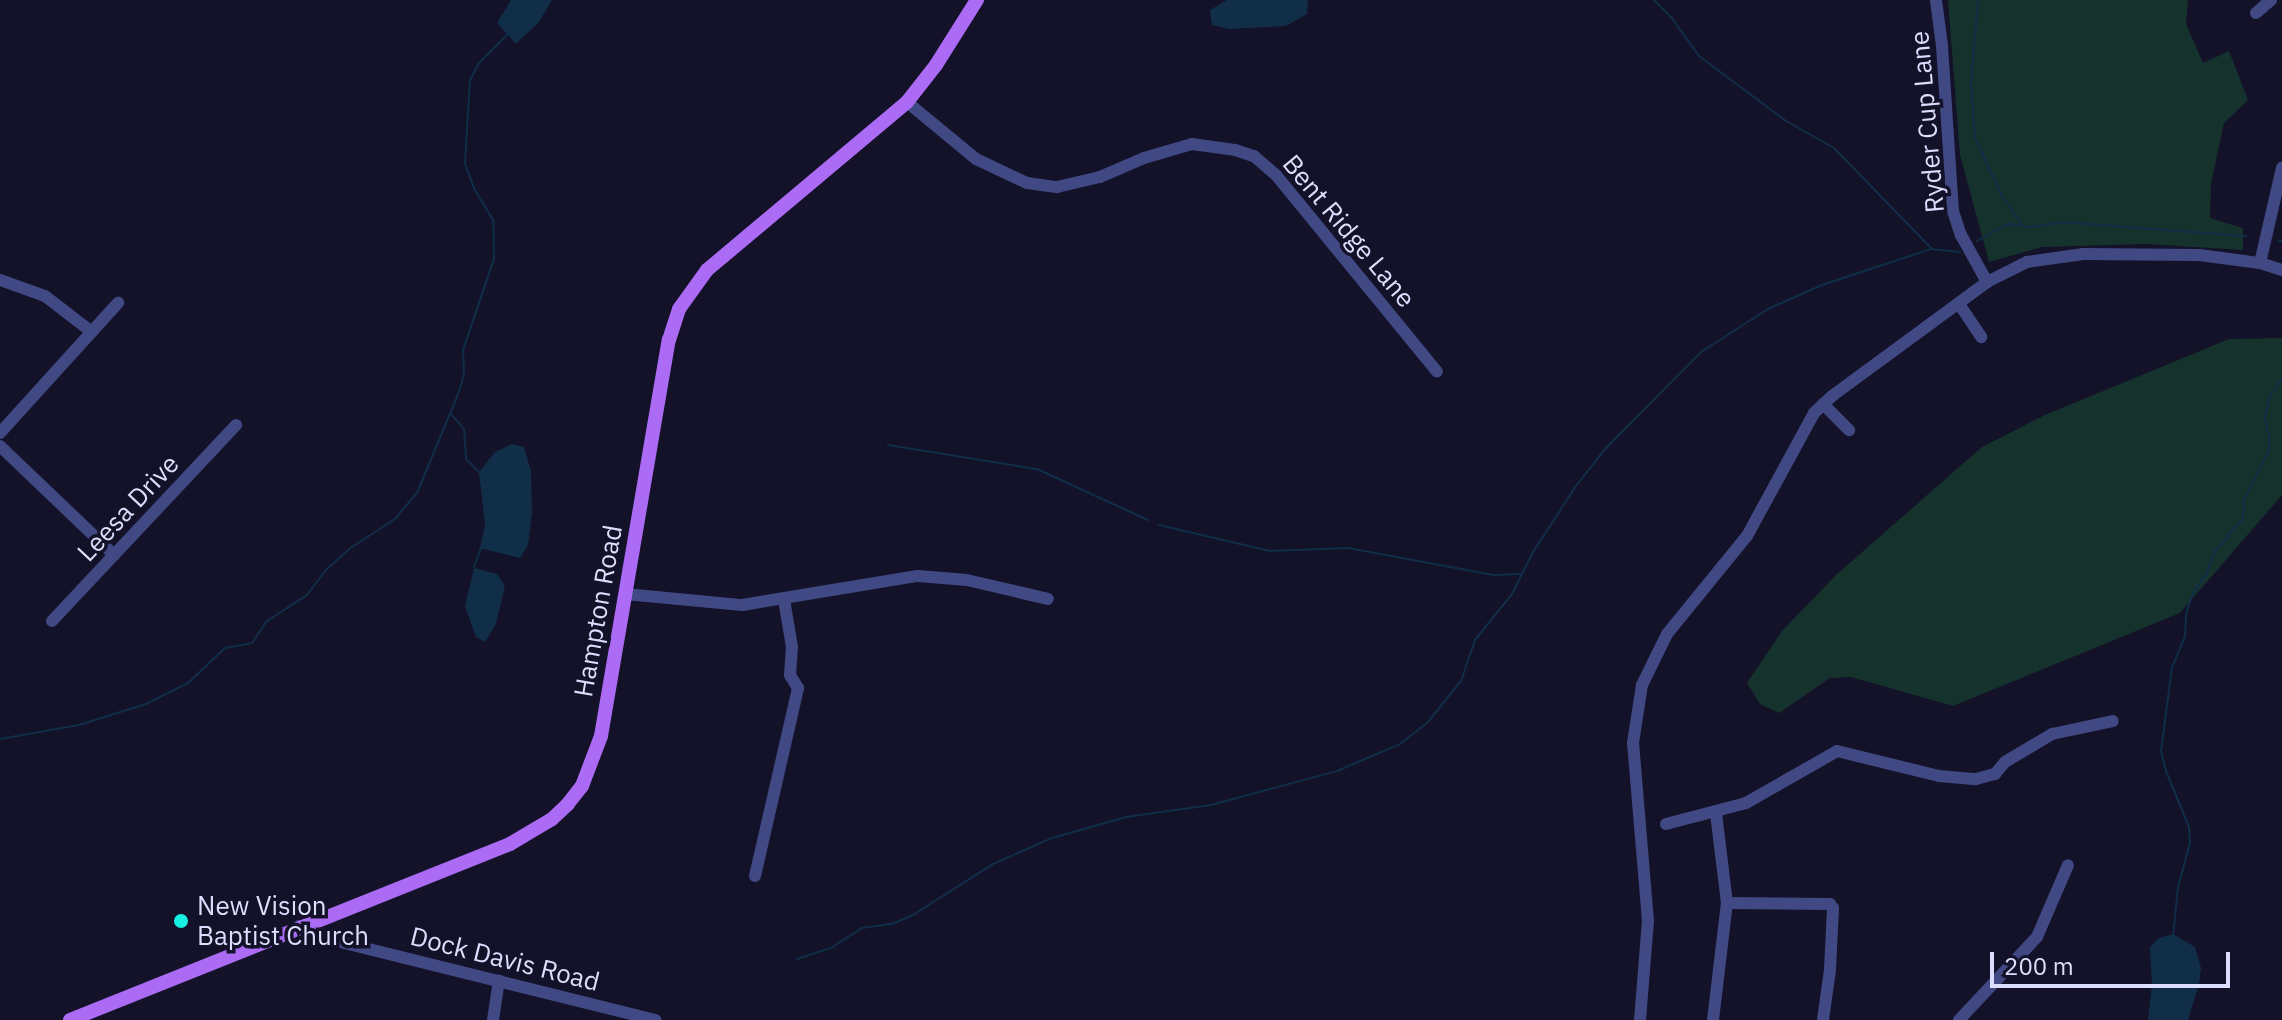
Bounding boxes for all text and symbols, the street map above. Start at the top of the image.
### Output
street label: Ryder Cup Lane [1904,30,1950,214]
street label: Bent Ridge Lane [1276,148,1422,314]
street label: Leesa Drive [71,448,185,568]
street label: Hampton Road [568,523,628,699]
place label: New Vision Baptist Church [197,890,369,952]
marker: New Vision Baptist Church [172,912,190,930]
street label: Dock Davis Road [407,920,603,998]
scale bar [1994,936,2234,986]
text: 200 m [2004,950,2074,982]

